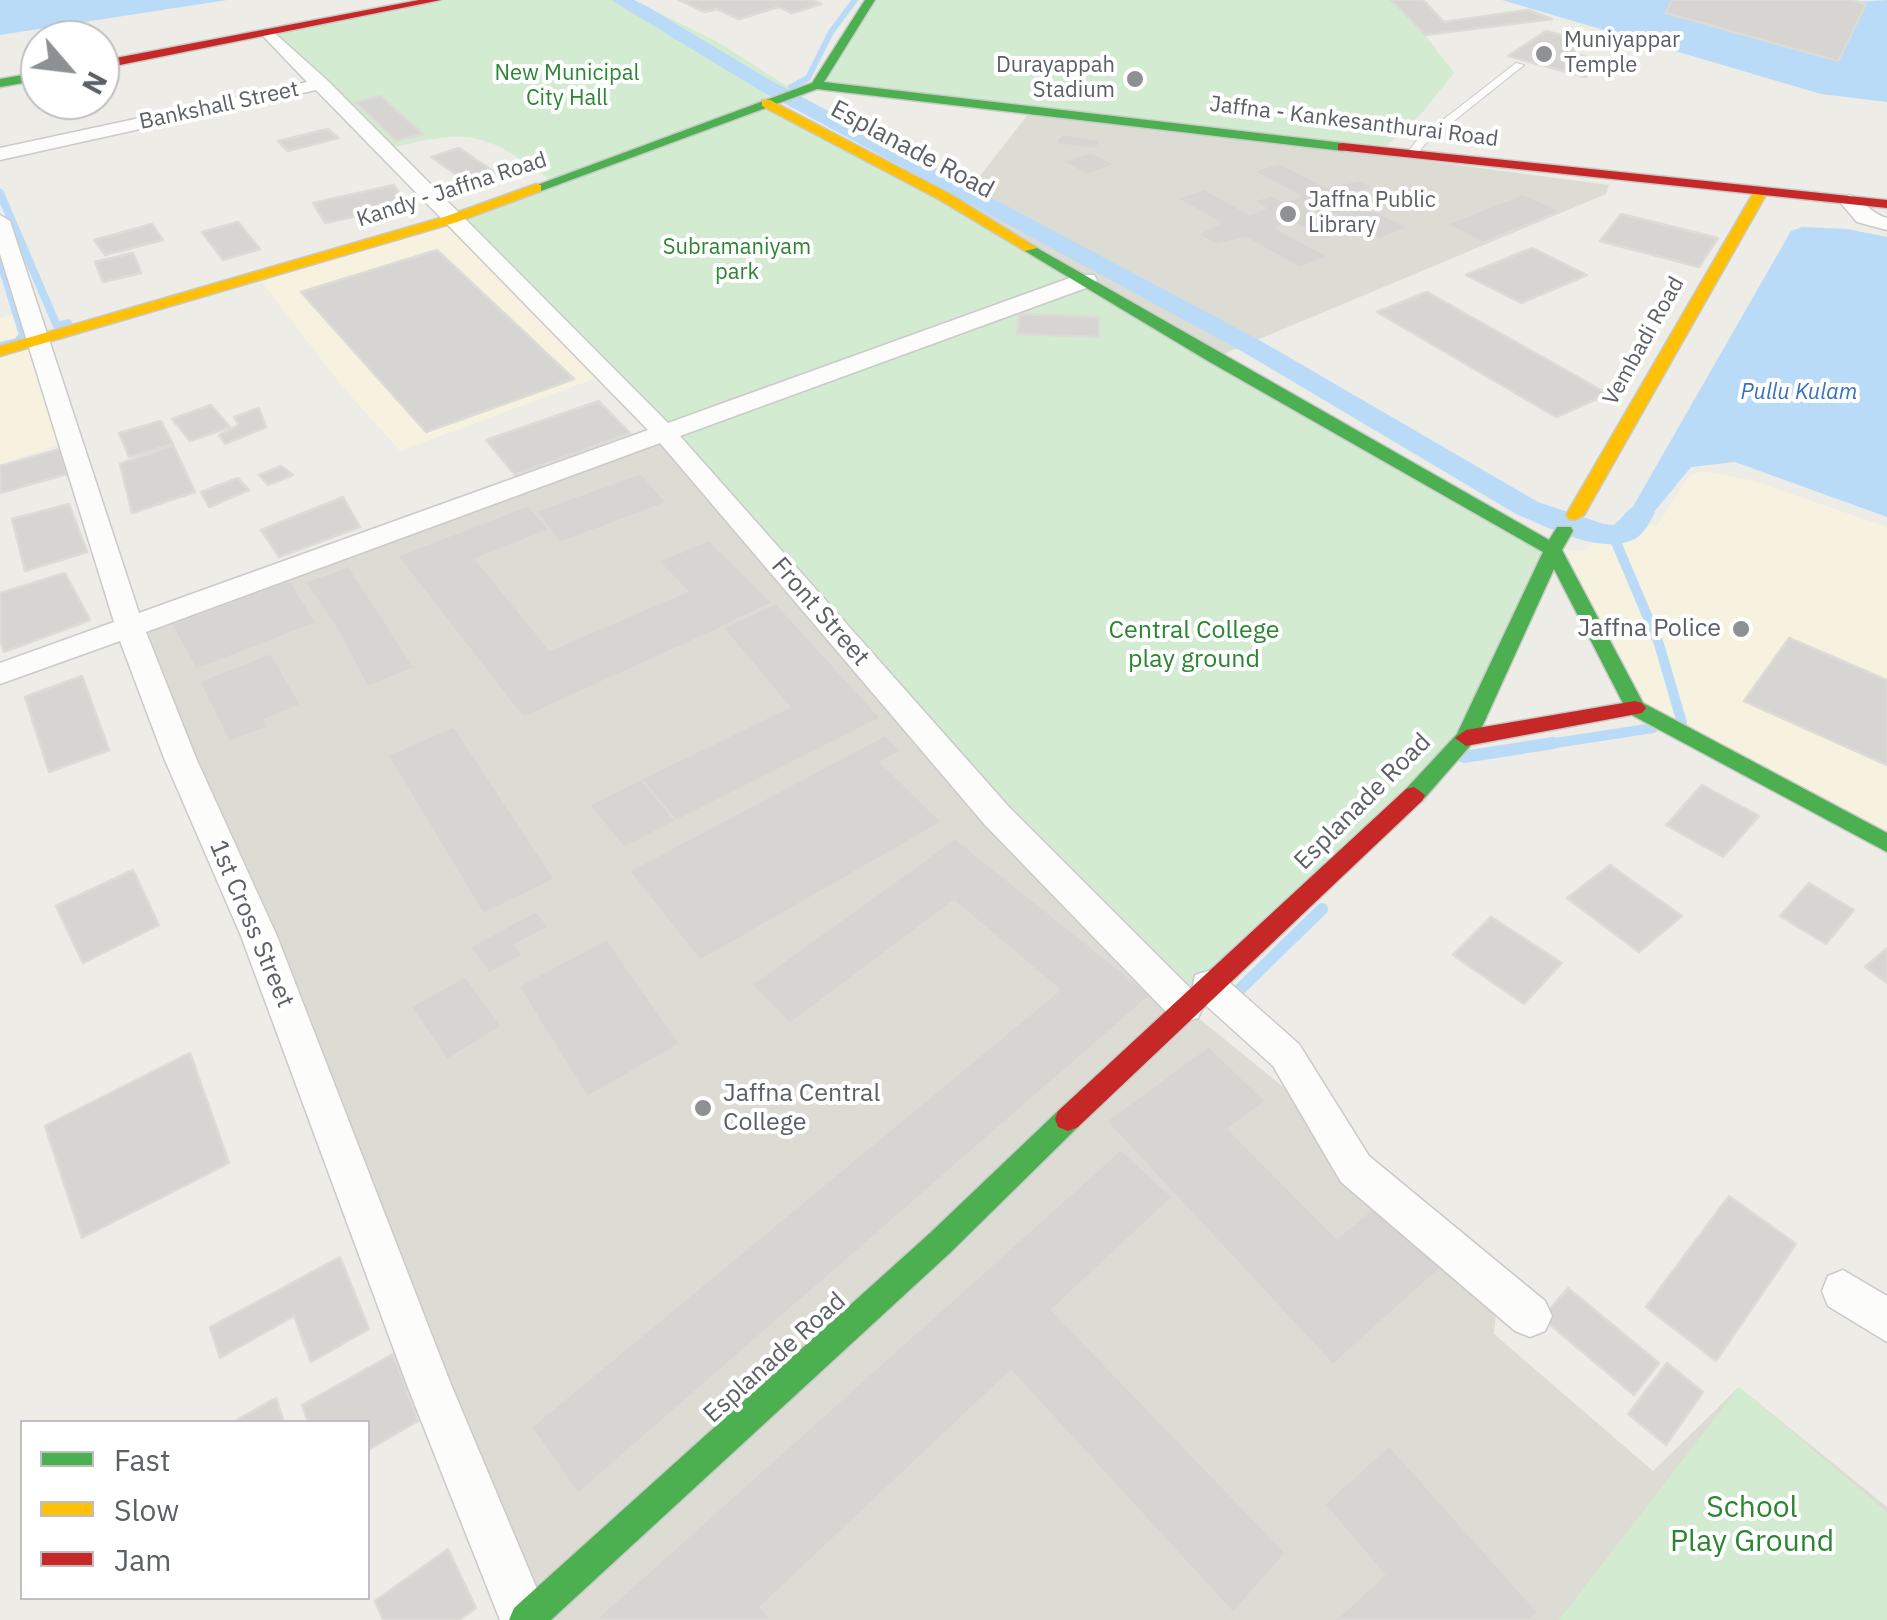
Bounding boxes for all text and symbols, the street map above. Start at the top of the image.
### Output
north arrow [20,20,120,120]
place label: Muniyappar Temple [1564,28,1680,80]
marker: Muniyappar Temple [1533,43,1555,65]
place label: Durayappah Stadium [996,53,1115,104]
park label: New Municipal City Hall [494,61,640,112]
text: N [74,66,116,101]
marker: Durayappah Stadium [1124,68,1146,90]
street label: Bankshall Street [137,76,301,136]
street label: Jaffna - Kankesanthurai Road [1208,91,1500,153]
street label: Esplanade Road [825,94,999,206]
street label: Kandy - Jaffna Road [354,147,550,233]
place label: Jaffna Public Library [1308,188,1436,240]
marker: Jaffna Public Library [1277,203,1299,225]
park label: Subramaniyam park [663,235,811,286]
street label: Vembadi Road [1598,272,1690,410]
water label: Pullu Kulam [1741,380,1857,406]
street label: Front Street [765,552,875,672]
place label: Jaffna Police [1577,614,1721,644]
park label: Central College play ground [1109,616,1279,675]
marker: Jaffna Police [1730,618,1752,640]
street label: Esplanade Road [1289,728,1437,876]
street label: 1st Cross Street [202,836,300,1012]
place label: Jaffna Central College [723,1079,880,1138]
marker: Jaffna Central College [692,1097,714,1119]
street label: Esplanade Road [698,1286,852,1430]
legend [20,1420,370,1600]
text: Fast [114,1440,171,1479]
text: Slow [114,1490,179,1529]
park label: School Play Ground [1670,1490,1834,1560]
text: Jam [114,1540,172,1579]

